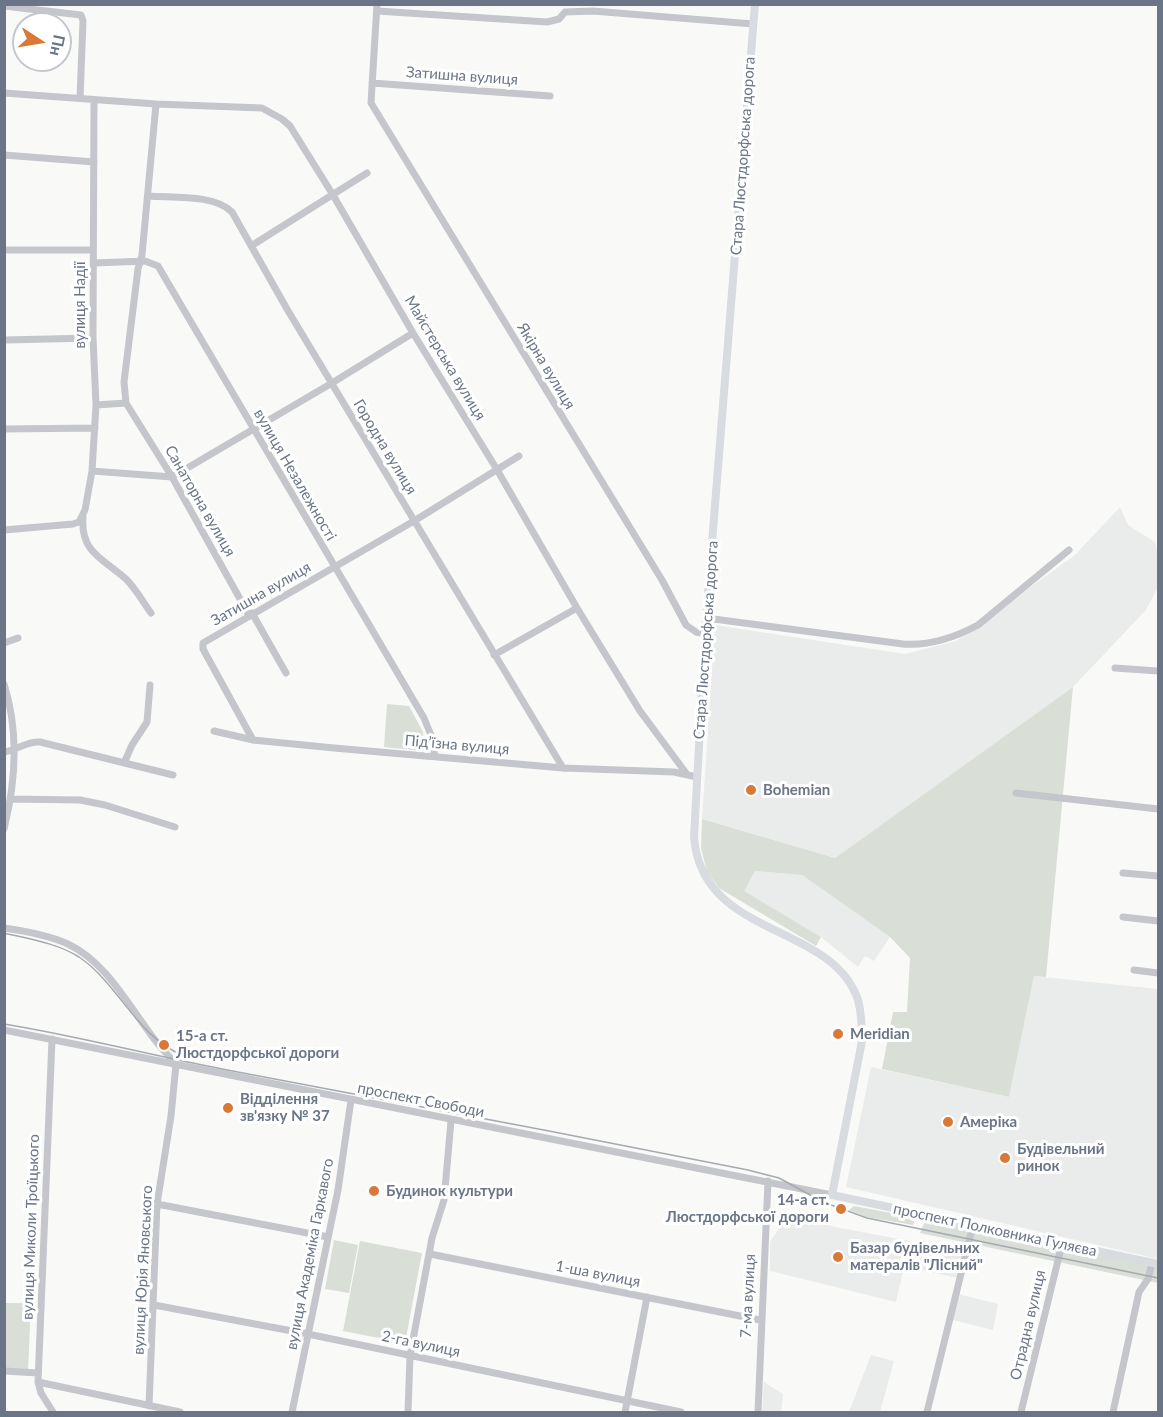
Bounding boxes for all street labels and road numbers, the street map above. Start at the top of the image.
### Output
street label: Стара Люстдорфська дорога [727,56,759,256]
street label: Затишна вулиця [405,63,519,89]
street label: вулиця Надії [71,261,89,349]
street label: Майстерська вулиця [401,292,489,424]
street label: Якірна вулиця [513,320,579,412]
street label: Городна вулиця [350,396,420,498]
street label: вулиця Незалежності [250,406,340,544]
street label: Санаторна вулиця [161,442,239,560]
street label: Стара Люстдорфська дорога [690,540,722,740]
street label: Затишна вулиця [208,558,314,630]
street label: Підʼїзна вулиця [404,731,510,759]
street label: проспект Свободи [356,1079,486,1121]
street label: вулиця Миколи Троїцького [19,1134,43,1320]
street label: вулиця Академіка Гаркавого [283,1157,337,1351]
street label: вулиця Юрія Яновського [130,1185,156,1355]
street label: проспект Полковника Гуляєва [892,1200,1098,1260]
street label: 7-ма вулиця [737,1253,759,1339]
street label: 1-ша вулиця [554,1257,642,1291]
street label: Отрадна вулиця [1007,1268,1049,1382]
street label: 2-га вулиця [380,1327,462,1361]

